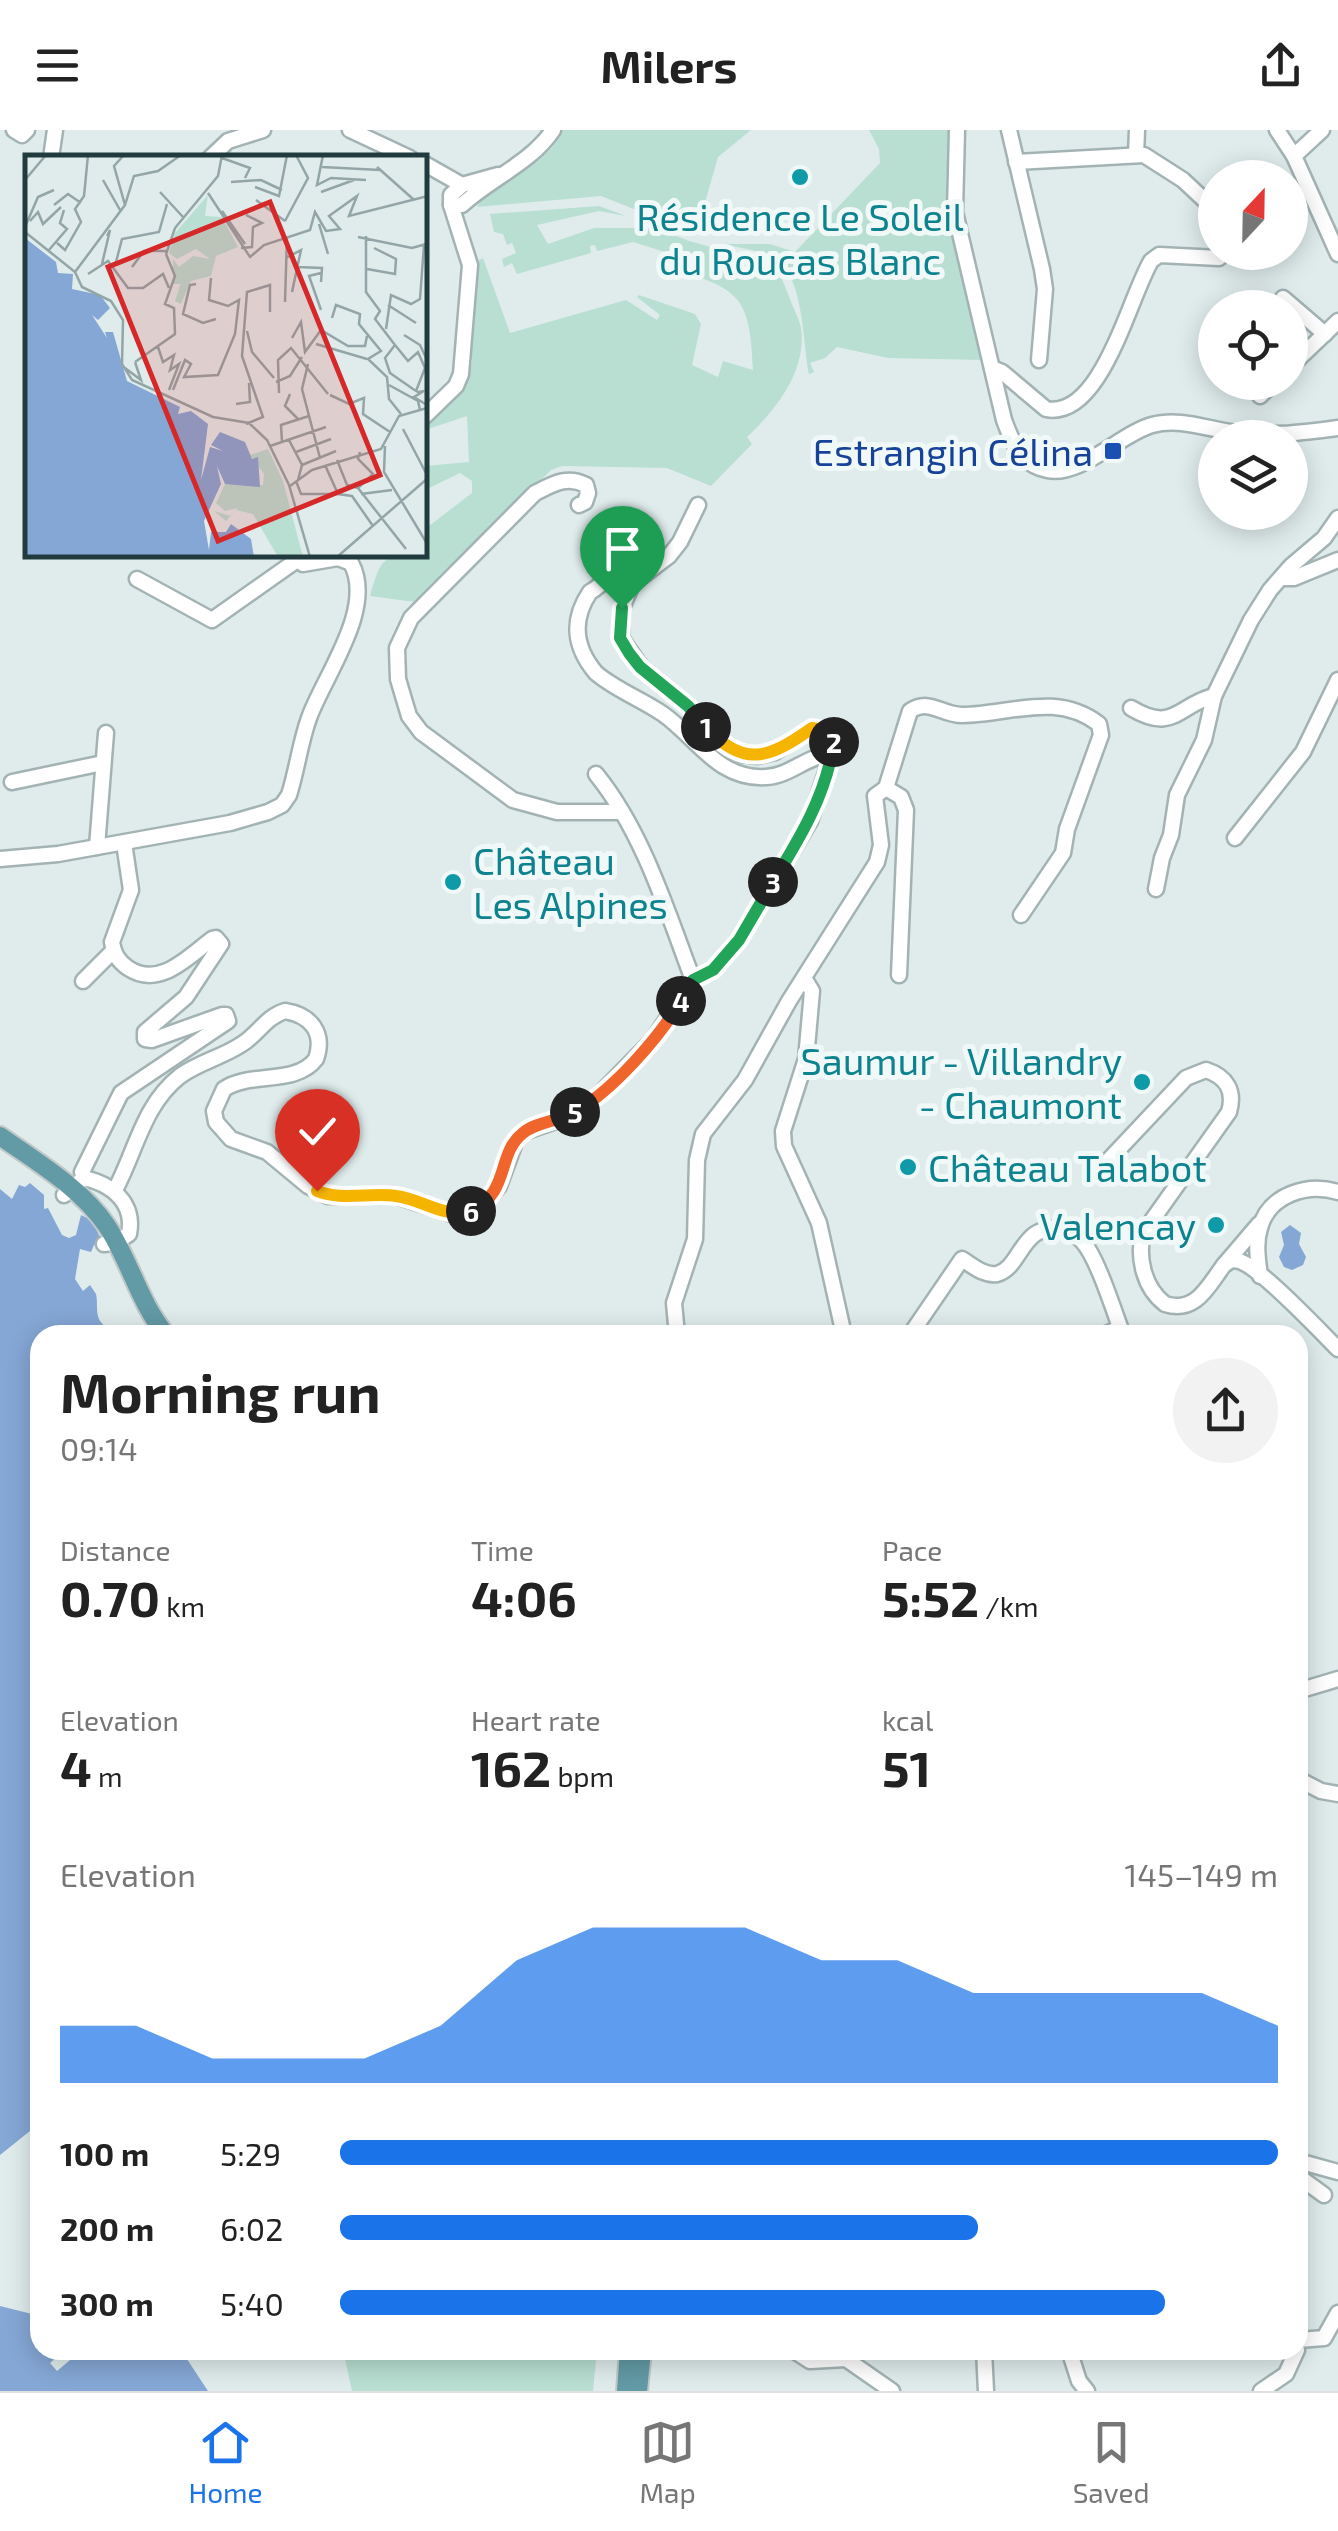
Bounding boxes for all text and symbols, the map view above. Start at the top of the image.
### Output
icon: menu [30,38,85,93]
text: Milers [601,38,737,92]
icon: share [1253,38,1308,93]
inset map [25,155,428,558]
north arrow [1198,160,1308,270]
map controls [1198,160,1308,530]
marker: Résidence Le Soleil du Roucas Blanc [789,166,811,188]
place label: Résidence Le Soleil du Roucas Blanc [636,193,964,283]
button: locate [1198,290,1308,400]
button: layers [1198,420,1308,530]
place label: Estrangin Célina [813,428,1093,474]
marker: Estrangin Célina [1102,440,1124,462]
pin [580,506,665,609]
icon: arrive [595,521,650,576]
pin: 1 [681,702,731,752]
text: 1 [700,710,712,744]
pin: 2 [809,717,859,767]
text: 2 [826,725,842,759]
place label: Château Les Alpines [473,837,668,927]
pin: 3 [748,857,798,907]
text: 3 [765,865,781,899]
marker: Château Les Alpines [442,871,464,893]
pin: 4 [656,976,706,1026]
text: 4 [672,984,690,1018]
place label: Saumur - Villandry - Chaumont [800,1037,1122,1127]
marker: Saumur - Villandry - Chaumont [1131,1071,1153,1093]
pin: 5 [550,1087,600,1137]
pin [275,1089,360,1192]
text: 5 [567,1095,583,1129]
icon: check [290,1104,345,1159]
place label: Château Talabot [928,1144,1207,1190]
marker: Château Talabot [897,1156,919,1178]
pin: 6 [446,1186,496,1236]
text: 6 [463,1194,479,1228]
place label: Valencay [1040,1202,1196,1248]
marker: Valencay [1205,1214,1227,1236]
text: Morning run [60,1358,381,1424]
button: share [1173,1358,1278,1463]
text: 09:14 [60,1429,138,1467]
text: Distance [60,1533,171,1567]
text: Time [471,1533,534,1567]
text: Pace [882,1533,942,1567]
text: 0.70 [60,1567,160,1627]
text: 4:06 [471,1567,577,1627]
text: 5:52 [882,1567,979,1627]
text: km [160,1589,205,1623]
text: /km [979,1589,1039,1623]
text: Elevation [60,1703,179,1737]
text: Heart rate [471,1703,601,1737]
text: kcal [882,1703,933,1737]
text: 4 [60,1737,92,1797]
text: 162 [471,1737,551,1797]
text: 51 [882,1737,931,1797]
text: m [92,1759,123,1793]
text: bpm [551,1759,614,1793]
text: Elevation [60,1855,196,1893]
text: 145–149 m [1125,1855,1278,1893]
text: 100 m [60,2134,149,2172]
text: 5:29 [220,2134,281,2172]
text: 200 m [60,2209,154,2247]
text: 6:02 [220,2209,283,2247]
text: 300 m [60,2284,154,2322]
text: 5:40 [220,2284,284,2322]
tab: Home [188,2415,263,2509]
tab: Map [640,2415,696,2509]
tab: Saved [1073,2415,1150,2509]

